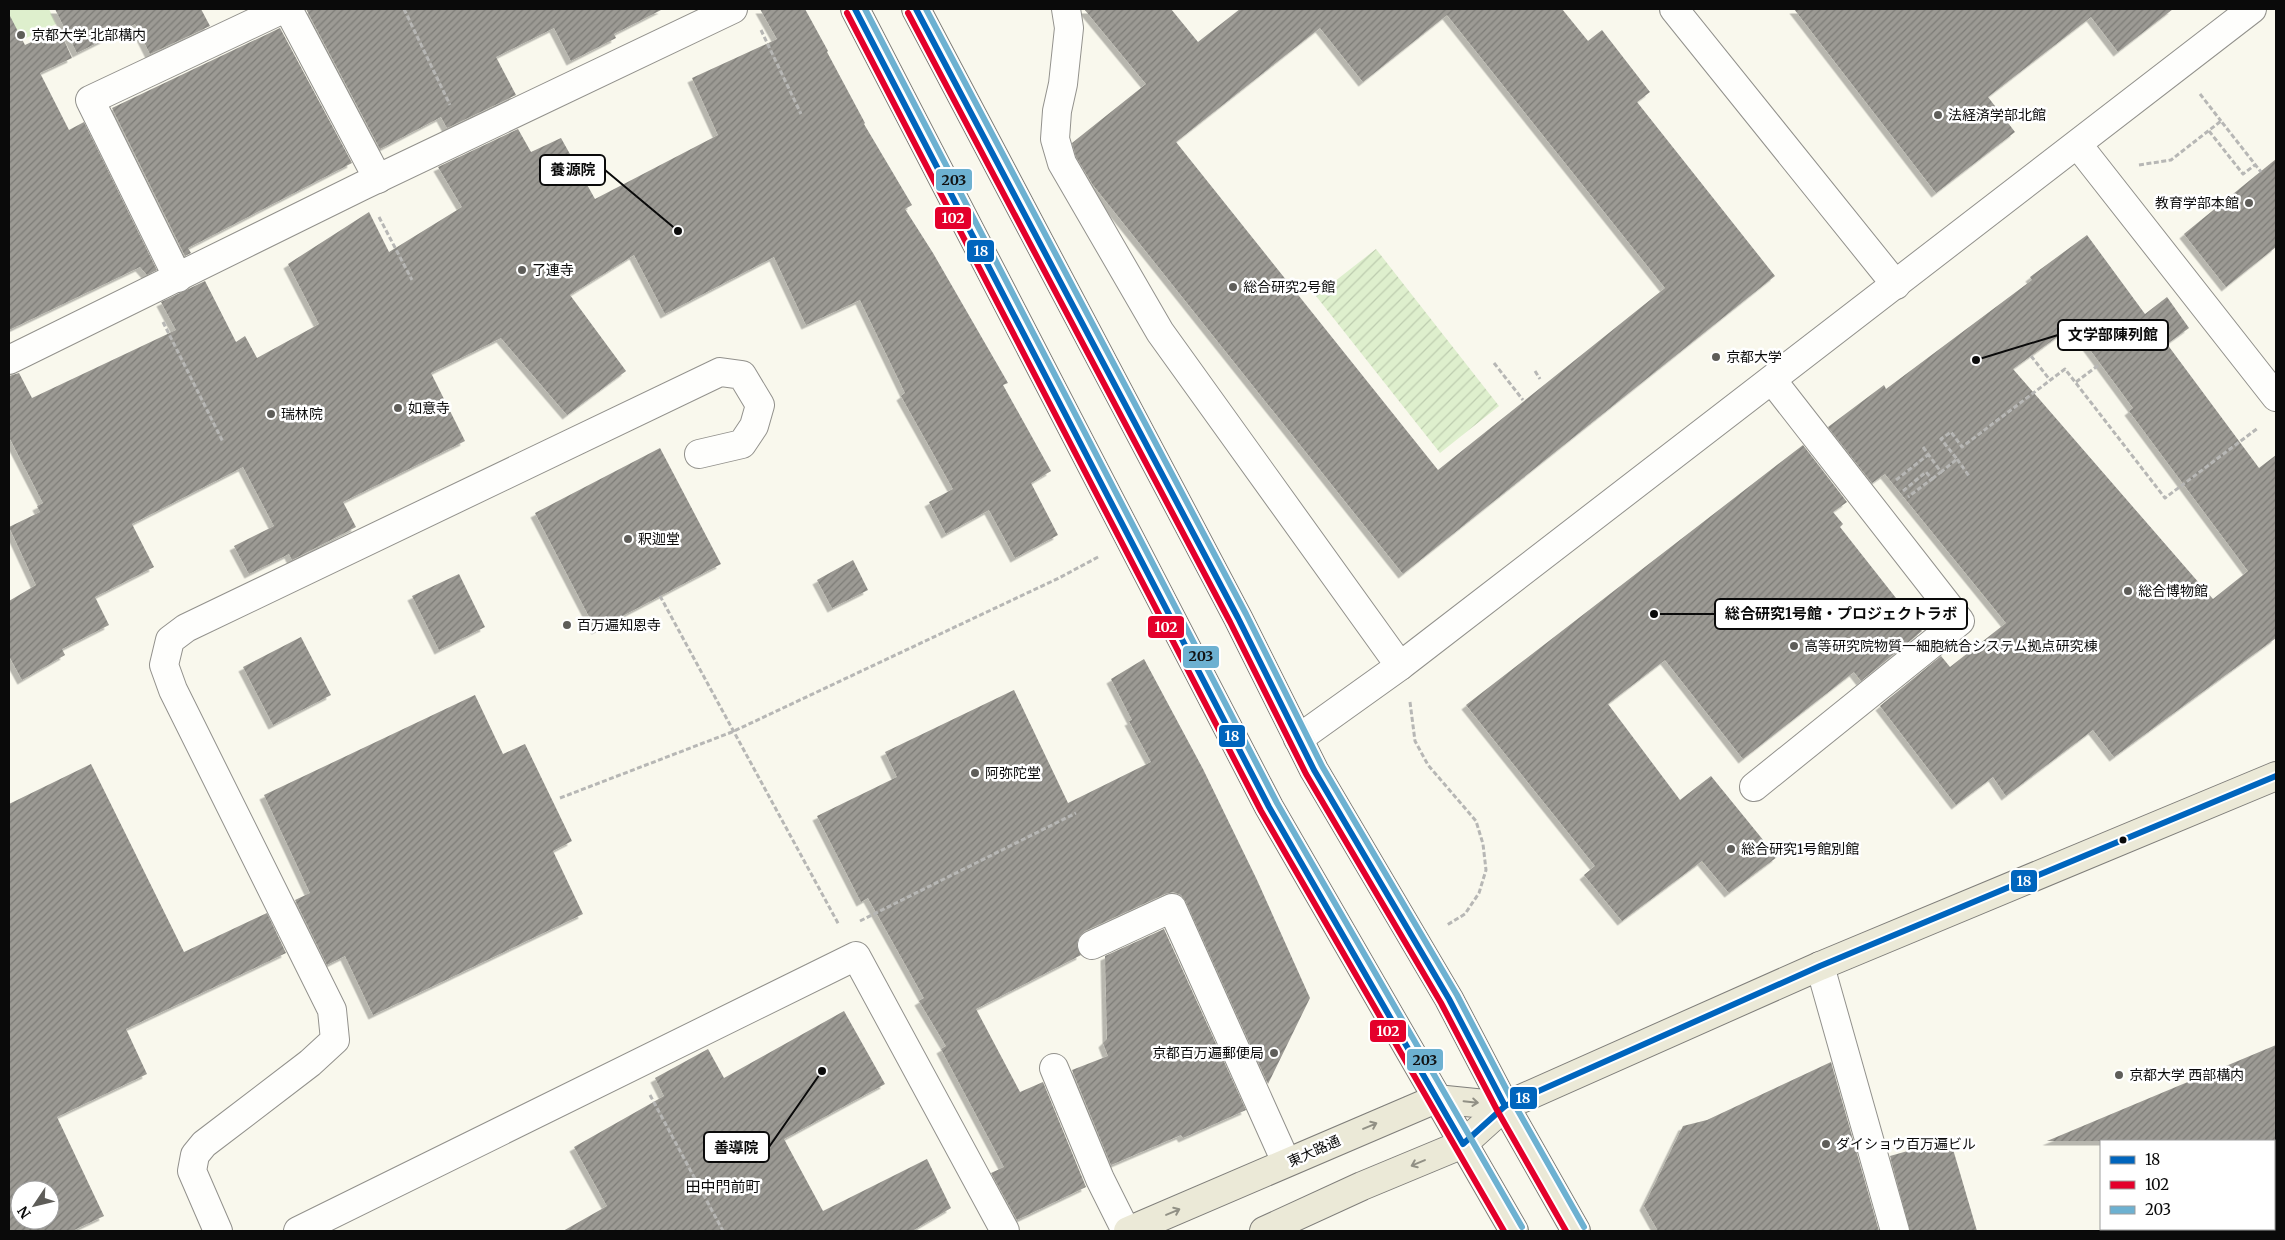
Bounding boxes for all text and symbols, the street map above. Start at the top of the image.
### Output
place label: 京都大学 北部構内 [31,26,146,44]
marker: 京都大学 北部構内 [15,29,27,41]
place label: 法経済学部北館 [1948,106,2046,124]
marker: 法経済学部北館 [1932,109,1944,121]
callout: 養源院 [540,155,605,185]
text: 養源院 [550,160,596,179]
line badge: 203 [935,168,973,192]
text: 203 [942,171,966,189]
place label: 教育学部本館 [2155,194,2239,212]
marker: 教育学部本館 [2243,197,2255,209]
line badge: 102 [934,206,972,230]
text: 102 [942,209,965,227]
line badge: 18 [966,239,995,263]
text: 18 [974,242,989,260]
place label: 了連寺 [532,261,574,279]
marker: 了連寺 [516,264,528,276]
place label: 総合研究2号館 [1243,278,1335,296]
marker: 総合研究2号館 [1227,281,1239,293]
callout: 文学部陳列館 [2058,320,2168,350]
text: 文学部陳列館 [2068,325,2158,344]
place label: 京都大学 [1726,348,1782,366]
marker: 京都大学 [1710,351,1722,363]
place label: 如意寺 [408,399,450,417]
marker: 如意寺 [392,402,404,414]
place label: 瑞林院 [281,405,323,423]
marker: 瑞林院 [265,408,277,420]
place label: 釈迦堂 [638,530,680,548]
marker: 釈迦堂 [622,533,634,545]
place label: 総合博物館 [2138,582,2208,600]
marker: 総合博物館 [2122,585,2134,597]
callout: 総合研究1号館・プロジェクトラボ [1715,599,1967,629]
text: 総合研究1号館・プロジェクトラボ [1725,604,1957,623]
line badge: 102 [1147,615,1185,639]
place label: 百万遍知恩寺 [577,616,661,634]
text: 102 [1155,618,1178,636]
marker: 百万遍知恩寺 [561,619,573,631]
place label: 高等研究院物質一細胞統合システム拠点研究棟 [1804,637,2098,655]
marker: 高等研究院物質一細胞統合システム拠点研究棟 [1788,640,1800,652]
line badge: 203 [1182,645,1220,669]
text: 203 [1189,647,1213,665]
line badge: 18 [1218,724,1246,748]
text: 18 [1225,727,1240,745]
place label: 阿弥陀堂 [985,764,1041,782]
marker: 阿弥陀堂 [969,767,981,779]
unlabelled marker [2118,835,2128,845]
place label: 総合研究1号館別館 [1741,840,1859,858]
marker: 総合研究1号館別館 [1725,843,1737,855]
line badge: 18 [2010,869,2038,893]
text: 18 [2017,872,2032,890]
line badge: 102 [1369,1019,1407,1043]
text: 102 [1377,1022,1400,1040]
place label: 京都百万遍郵便局 [1152,1044,1264,1062]
marker: 京都百万遍郵便局 [1268,1047,1280,1059]
line badge: 203 [1406,1048,1444,1072]
text: 203 [1413,1051,1437,1069]
place label: 京都大学 西部構内 [2129,1066,2244,1084]
marker: 京都大学 西部構内 [2113,1069,2125,1081]
line badge: 18 [1509,1086,1538,1110]
text: 18 [1516,1089,1531,1107]
one-way arrow [1462,1097,1478,1107]
one-way arrow [1362,1121,1377,1131]
street label: 東大路通 [1285,1131,1343,1171]
callout: 善導院 [704,1132,769,1162]
place label: ダイショウ百万遍ビル [1836,1135,1976,1153]
text: 善導院 [713,1138,759,1157]
marker: ダイショウ百万遍ビル [1820,1138,1832,1150]
legend [2100,1140,2275,1230]
text: 18 [2145,1150,2160,1169]
one-way arrow [1411,1159,1426,1169]
text: 102 [2145,1175,2169,1194]
district label: 田中門前町 [685,1177,761,1196]
north arrow [10,1180,60,1230]
text: 203 [2145,1200,2171,1219]
text: N [14,1203,35,1222]
one-way arrow [1165,1206,1180,1216]

